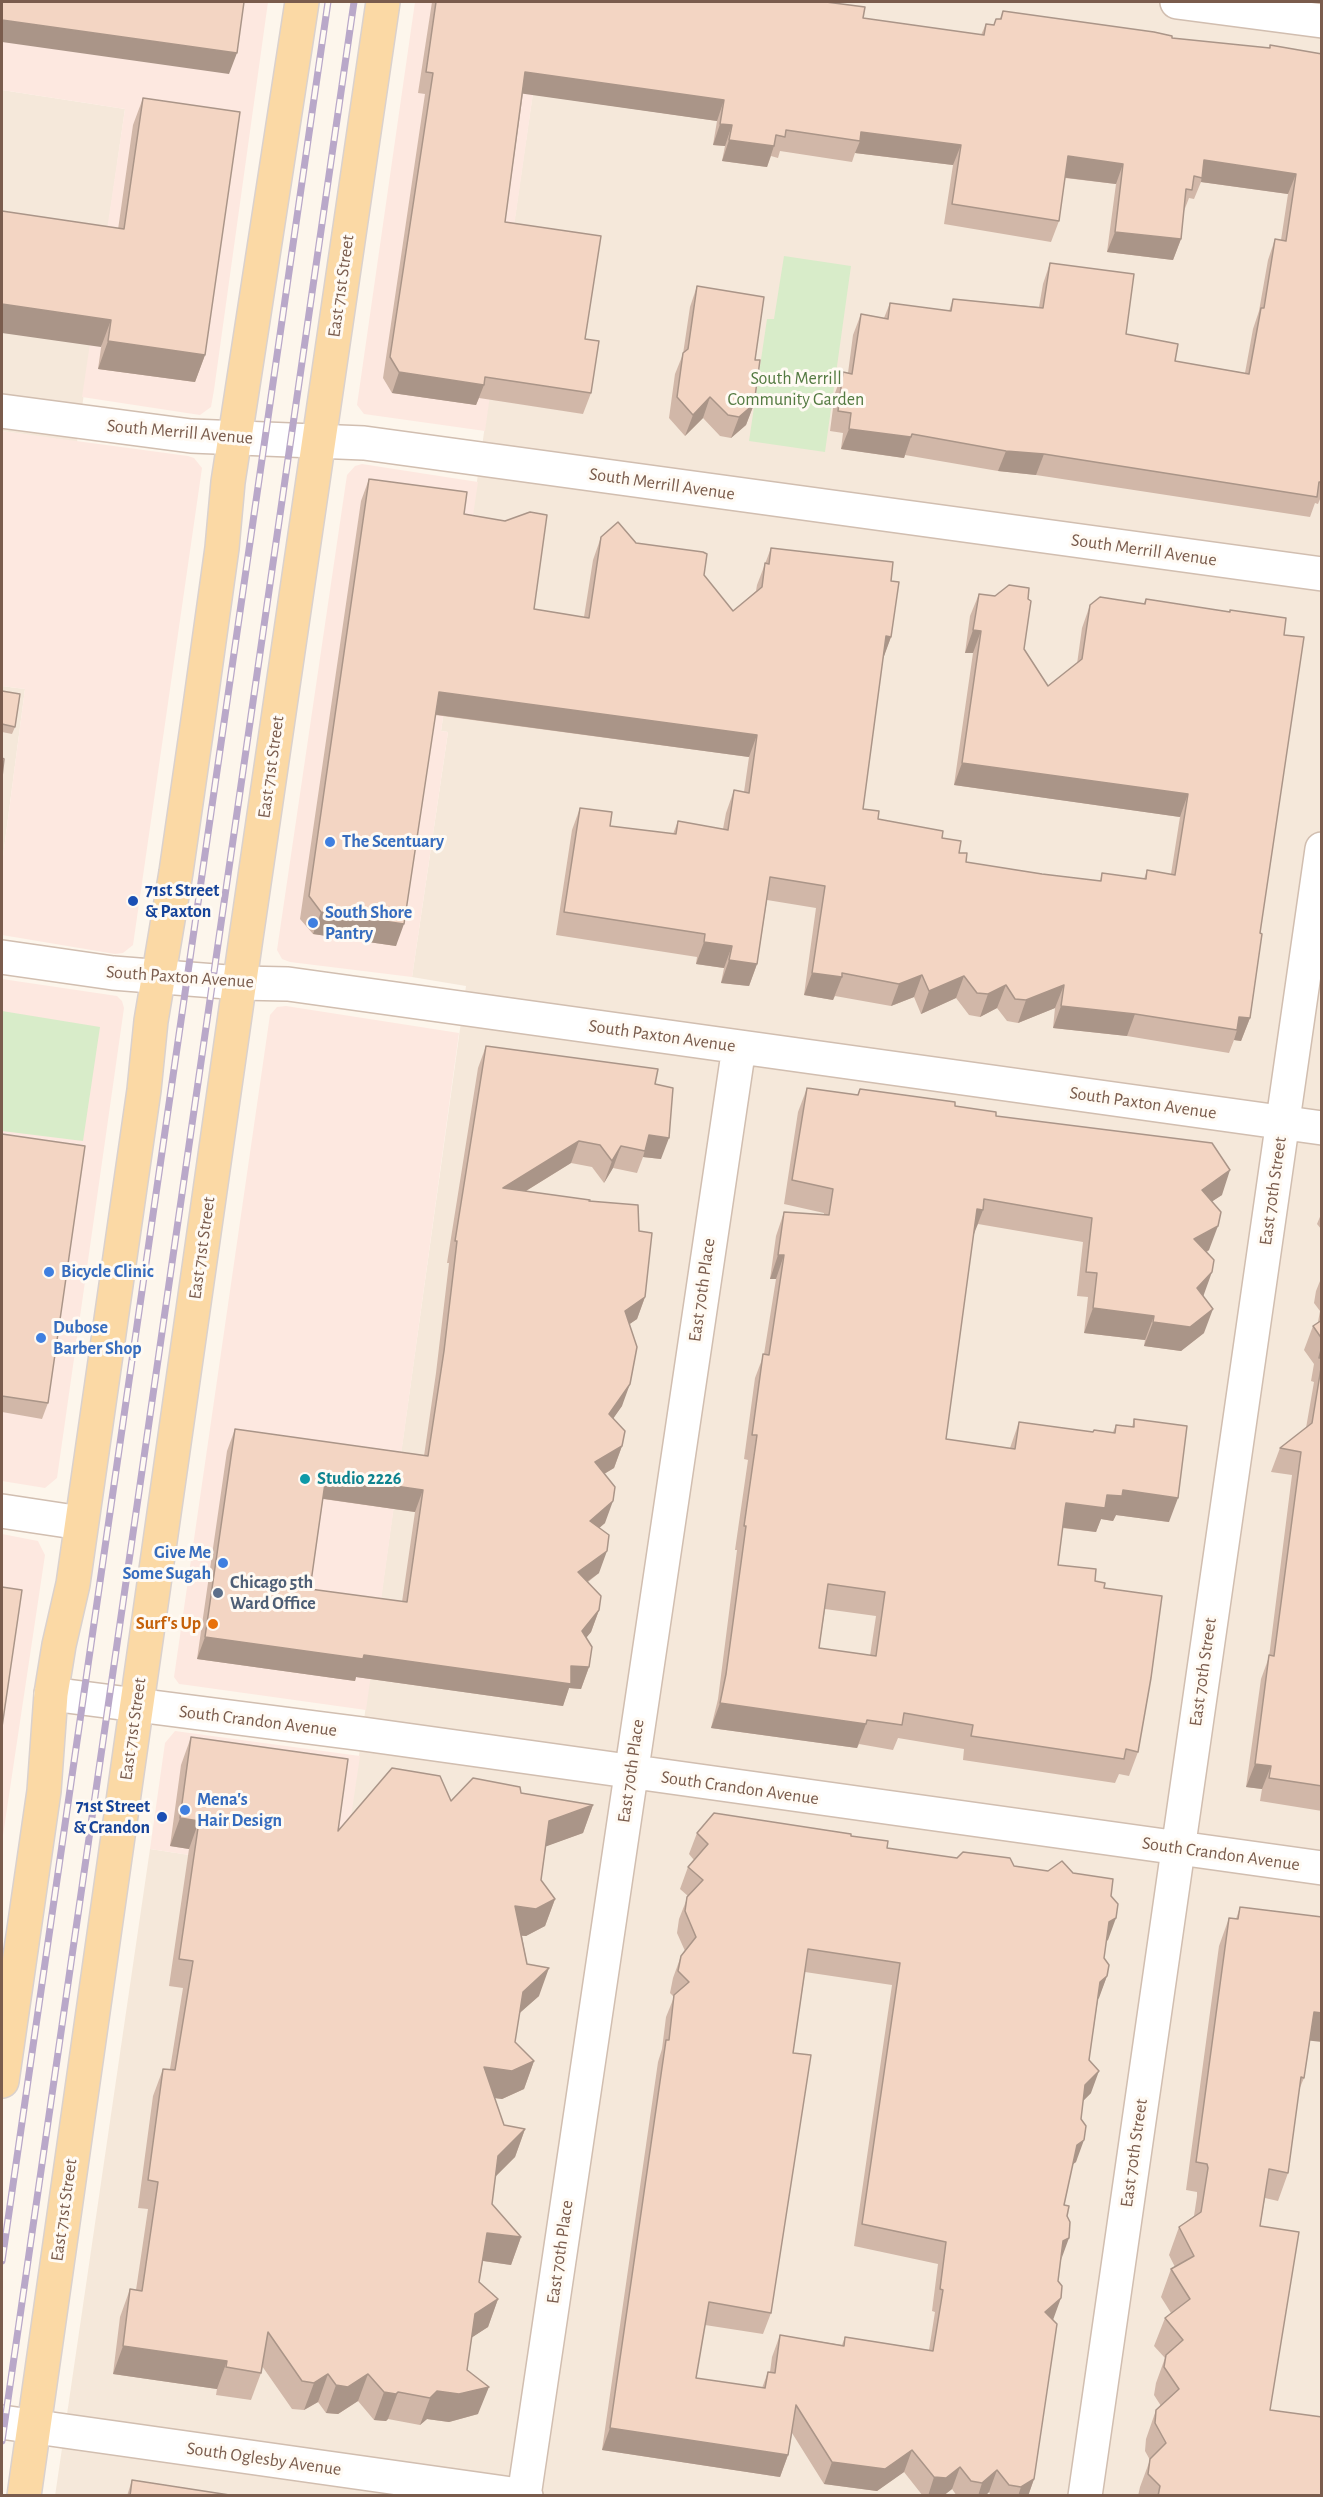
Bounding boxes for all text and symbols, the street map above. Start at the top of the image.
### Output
street label: East 71st Street [323,233,359,339]
park label: South Merrill Community Garden [728,368,864,410]
street label: South Merrill Avenue [106,415,254,449]
street label: South Merrill Avenue [588,463,736,505]
street label: South Merrill Avenue [1070,529,1218,571]
street label: East 71st Street [253,714,289,820]
place label: The Scentuary [342,831,444,853]
marker: The Scentuary [323,835,337,849]
place label: 71st Street & Paxton [145,880,219,922]
marker: 71st Street & Paxton [126,894,140,908]
place label: South Shore Pantry [325,902,412,944]
marker: South Shore Pantry [306,916,320,930]
street label: South Paxton Avenue [105,961,255,993]
street label: South Paxton Avenue [587,1015,737,1057]
street label: South Paxton Avenue [1068,1082,1218,1124]
street label: East 70th Street [1255,1135,1291,1247]
street label: East 71st Street [184,1195,220,1301]
street label: East 70th Place [684,1237,720,1343]
place label: Bicycle Clinic [61,1261,154,1283]
marker: Bicycle Clinic [42,1265,56,1279]
place label: Dubose Barber Shop [53,1317,142,1360]
marker: Dubose Barber Shop [34,1331,48,1345]
place label: Studio 2226 [317,1468,401,1490]
marker: Studio 2226 [298,1472,312,1486]
place label: Give Me Some Sugah [122,1542,211,1584]
marker: Give Me Some Sugah [216,1556,230,1570]
place label: Chicago 5th Ward Office [230,1572,316,1614]
marker: Chicago 5th Ward Office [211,1586,225,1600]
place label: Surf's Up [136,1613,201,1635]
street label: East 70th Street [1185,1616,1221,1728]
marker: Surf's Up [206,1617,220,1631]
street label: East 71st Street [115,1676,151,1782]
street label: South Crandon Avenue [178,1701,338,1741]
street label: East 70th Place [613,1718,649,1824]
street label: South Crandon Avenue [660,1766,820,1810]
place label: Mena's Hair Design [197,1789,282,1832]
place label: 71st Street & Crandon [74,1796,150,1838]
marker: Mena's Hair Design [178,1803,192,1817]
marker: 71st Street & Crandon [155,1810,169,1824]
street label: South Crandon Avenue [1141,1832,1301,1876]
street label: East 70th Street [1116,2097,1152,2209]
street label: East 71st Street [46,2157,82,2263]
street label: East 70th Place [542,2199,578,2305]
street label: South Oglesby Avenue [185,2437,343,2481]

